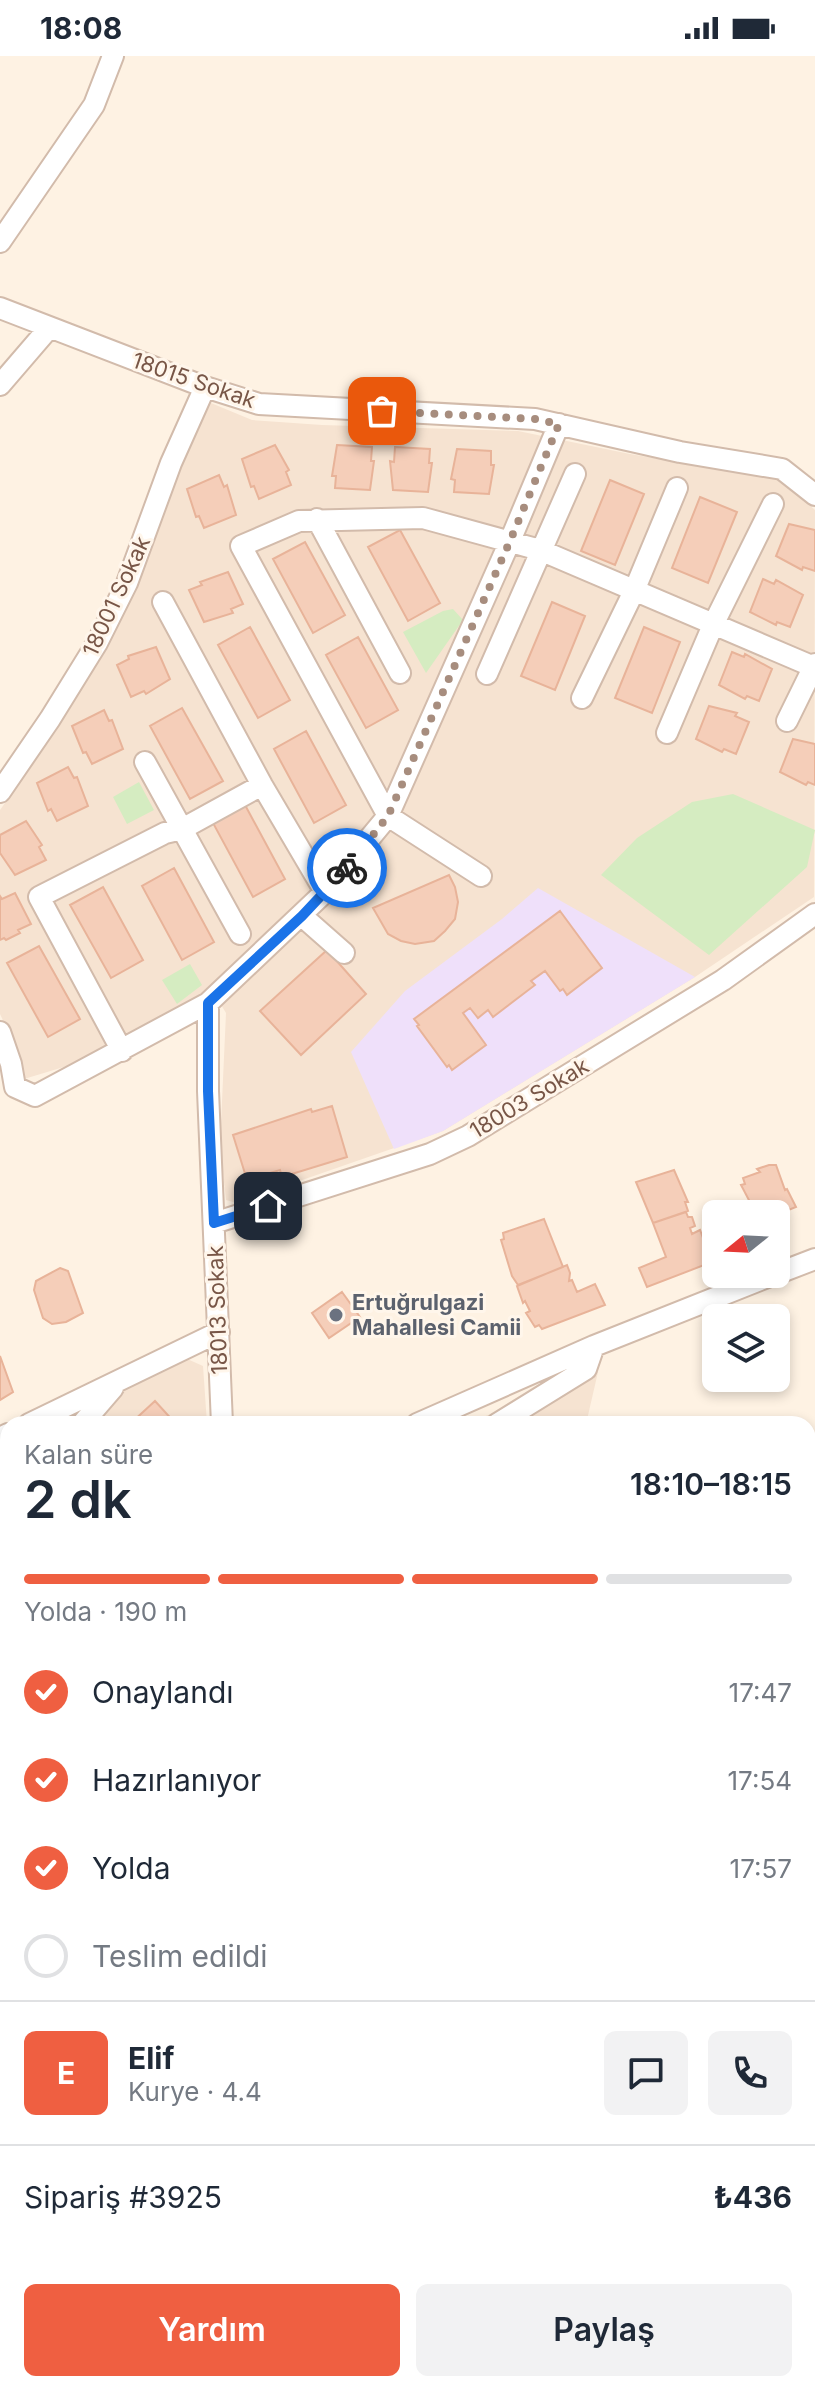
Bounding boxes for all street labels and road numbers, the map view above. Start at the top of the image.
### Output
street label: 18015 Sokak [129,347,259,413]
street label: 18001 Sokak [77,532,155,660]
street label: 18003 Sokak [465,1052,593,1144]
street label: 18013 Sokak [202,1245,232,1375]

